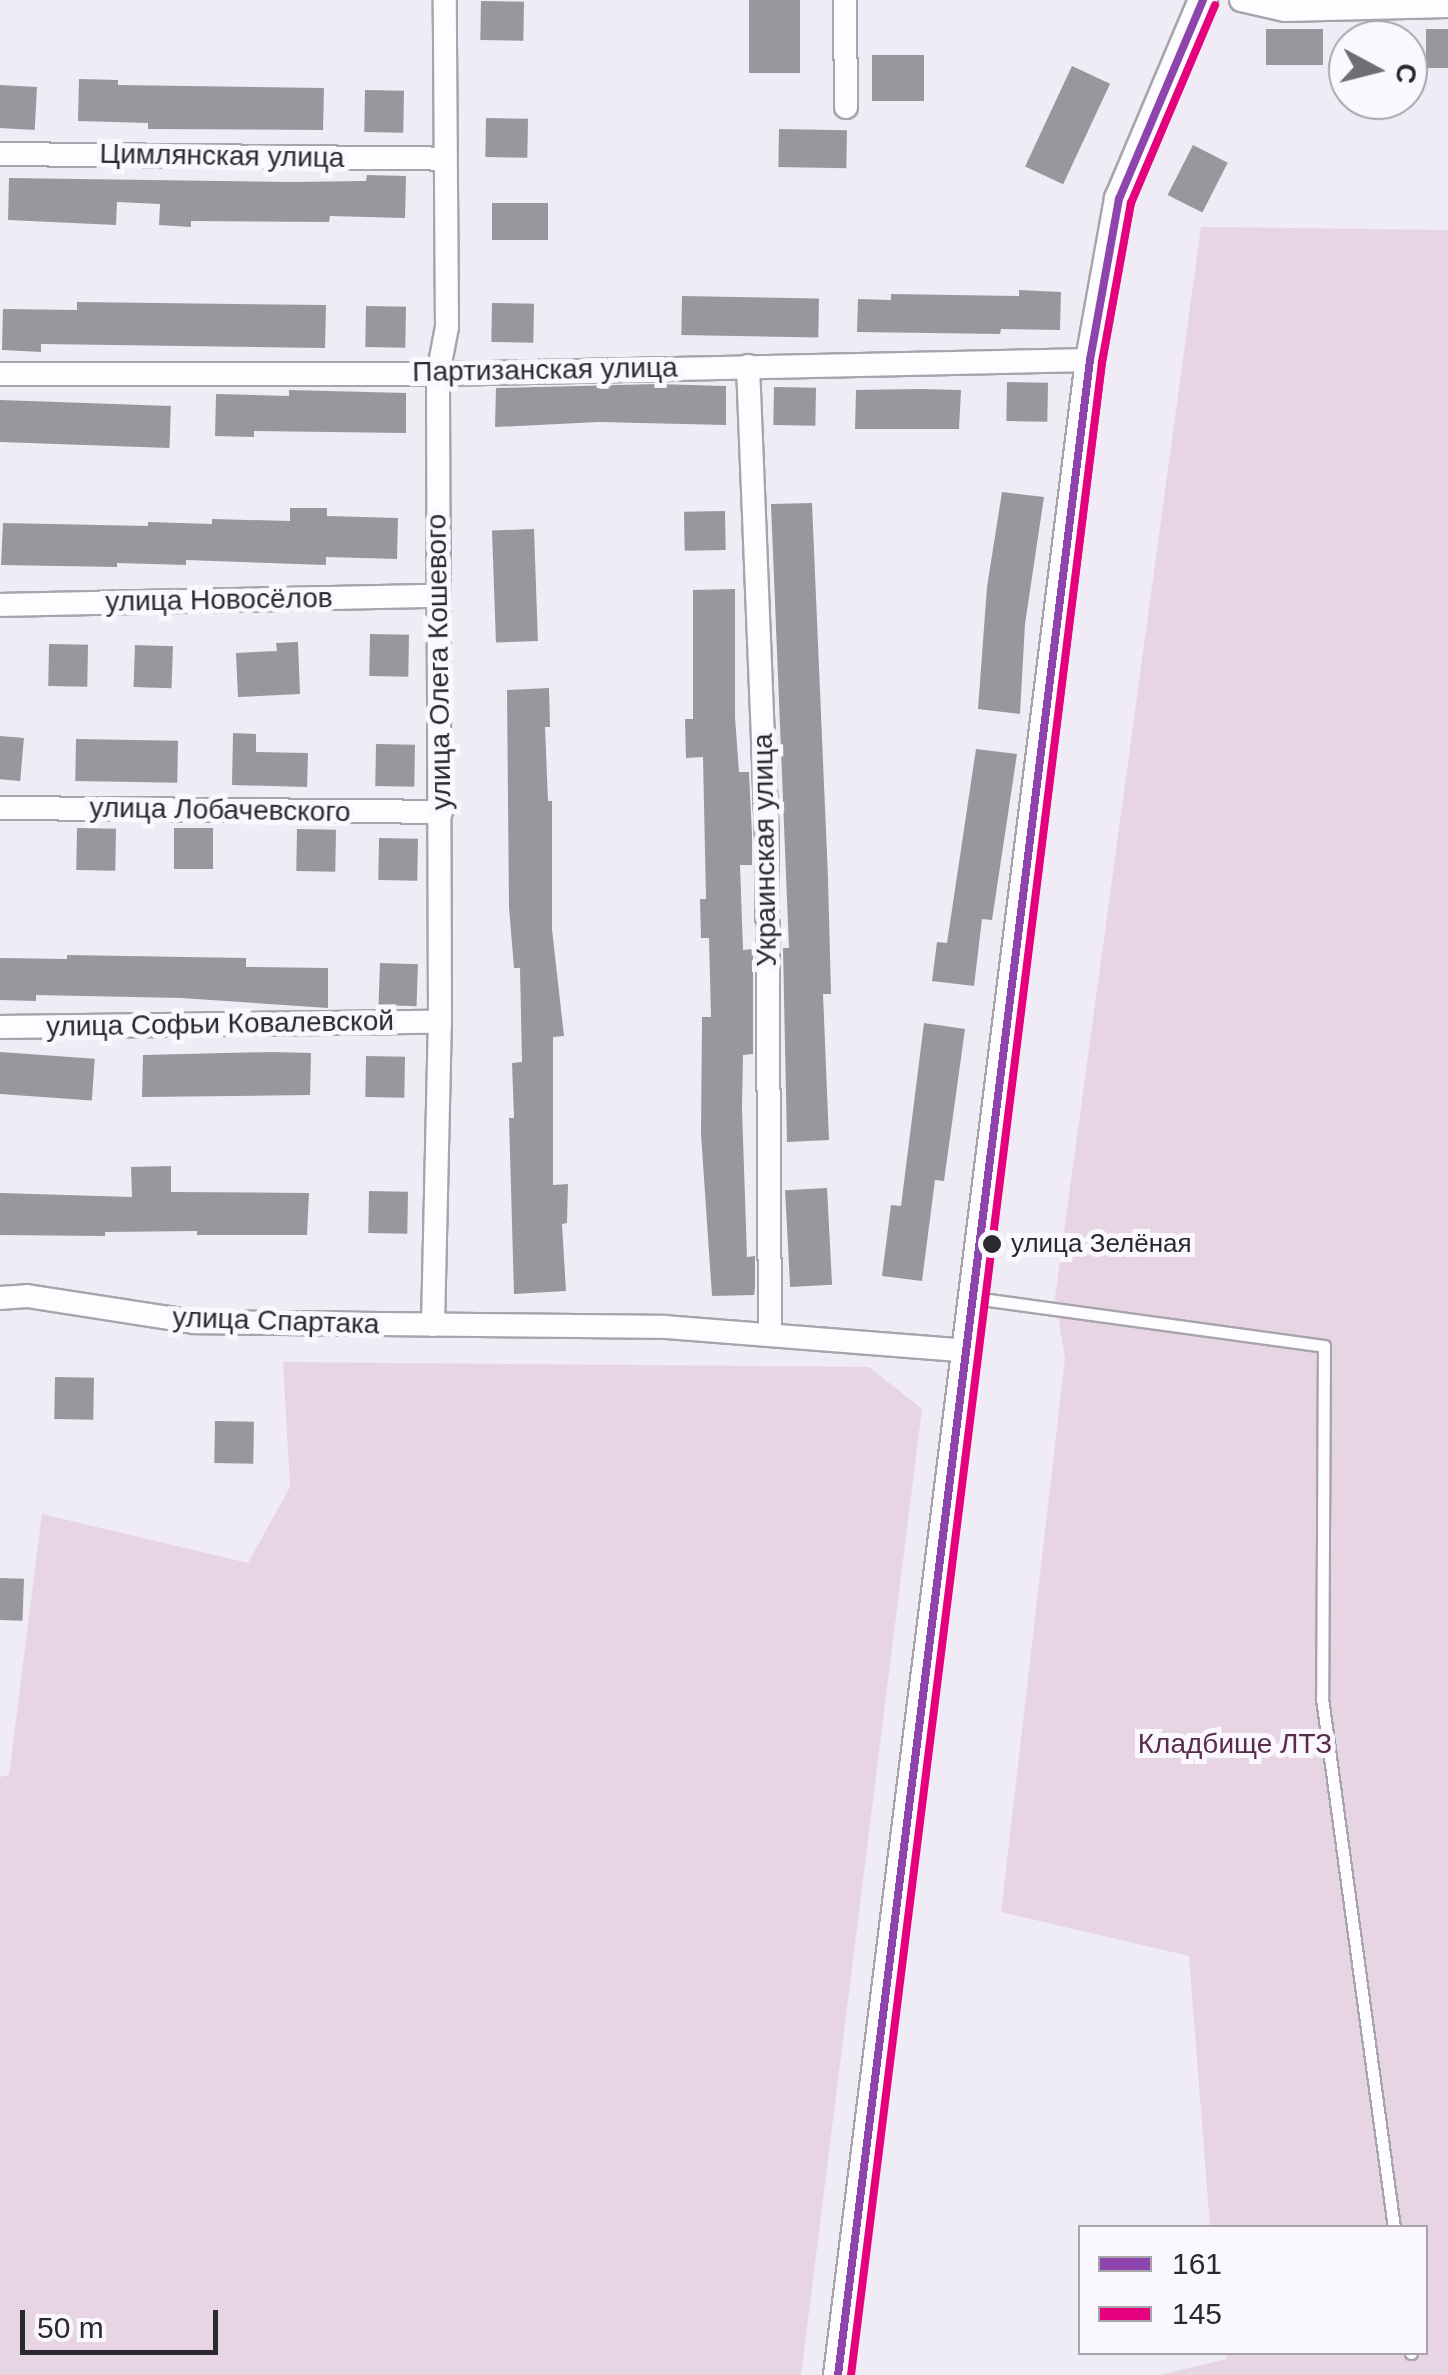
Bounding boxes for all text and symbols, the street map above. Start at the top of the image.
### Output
north arrow [1328,20,1428,120]
text: С [1390,62,1423,85]
street label: Цимлянская улица [99,137,345,175]
street label: Партизанская улица [412,351,678,389]
street label: улица Олега Кошевого [420,514,458,810]
street label: улица Новосёлов [105,581,333,619]
street label: Украинская улица [746,733,784,967]
street label: улица Лобачевского [89,791,351,829]
street label: улица Софьи Ковалевской [46,1004,394,1044]
place label: улица Зелёная [1011,1228,1192,1260]
marker: улица Зелёная [982,1234,1002,1254]
street label: улица Спартака [172,1301,380,1341]
park label: Кладбище ЛТЗ [1138,1727,1332,1761]
legend [1078,2225,1428,2355]
text: 161 [1172,2247,1222,2280]
scale bar [25,2290,222,2352]
text: 145 [1172,2297,1222,2330]
text: 50 m [37,2311,104,2344]

